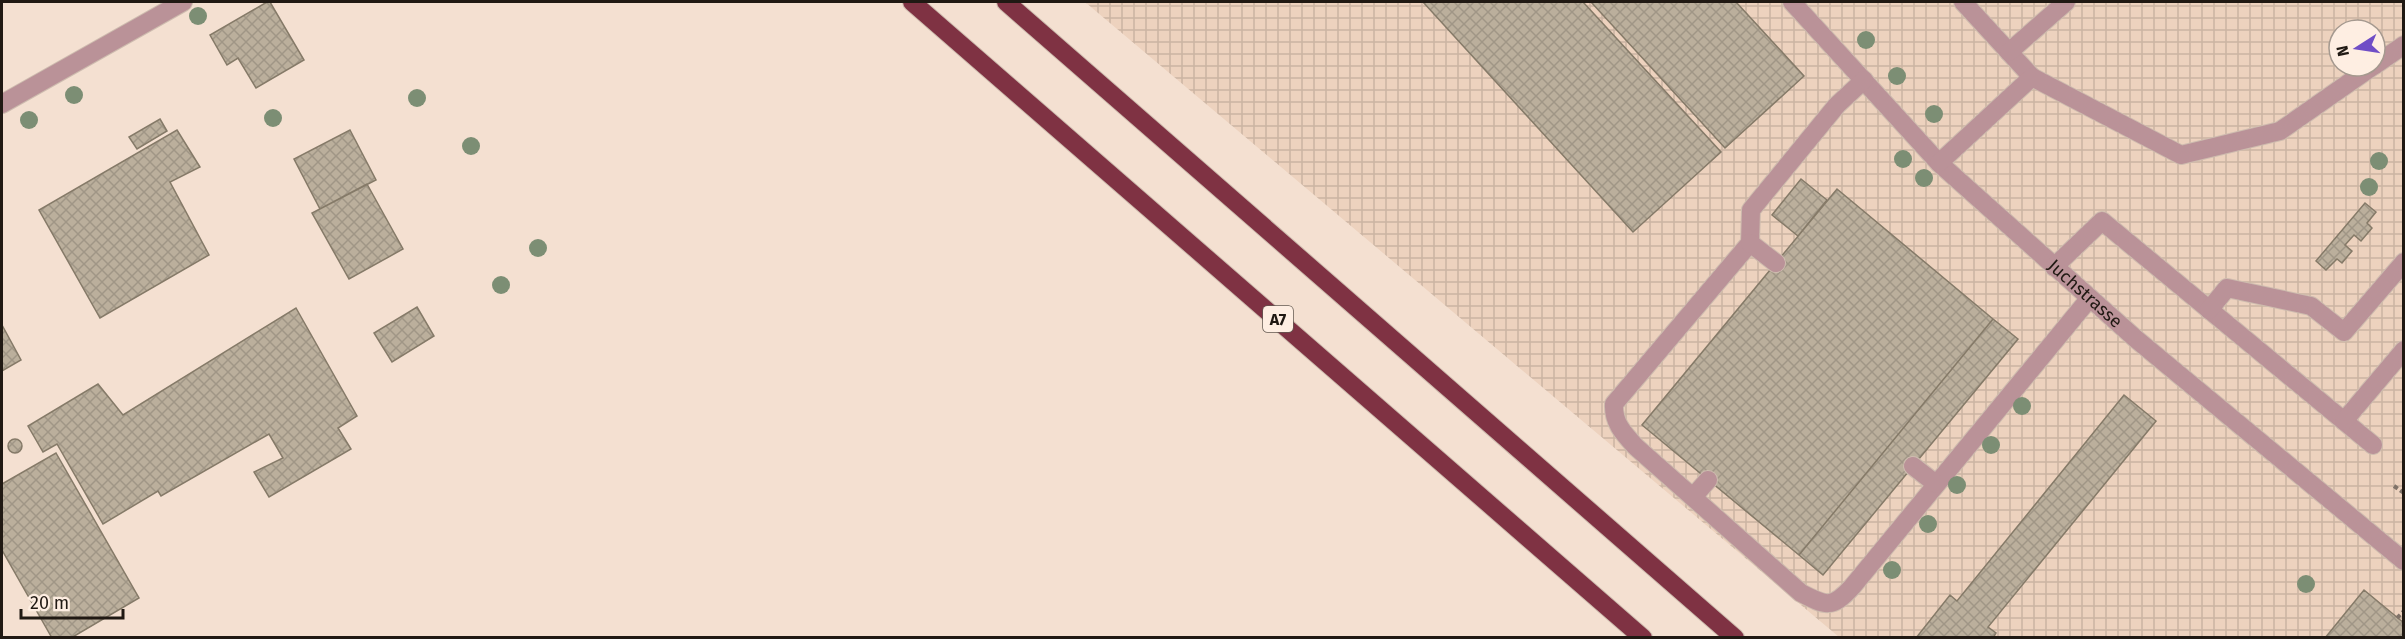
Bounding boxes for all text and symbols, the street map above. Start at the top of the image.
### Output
north arrow [2327,18,2387,78]
text: N [2332,44,2353,58]
street label: Juchstrasse [2043,255,2127,333]
road number: A7 [1263,306,1293,332]
scale bar [21,582,123,620]
text: 20 m [30,592,69,614]

